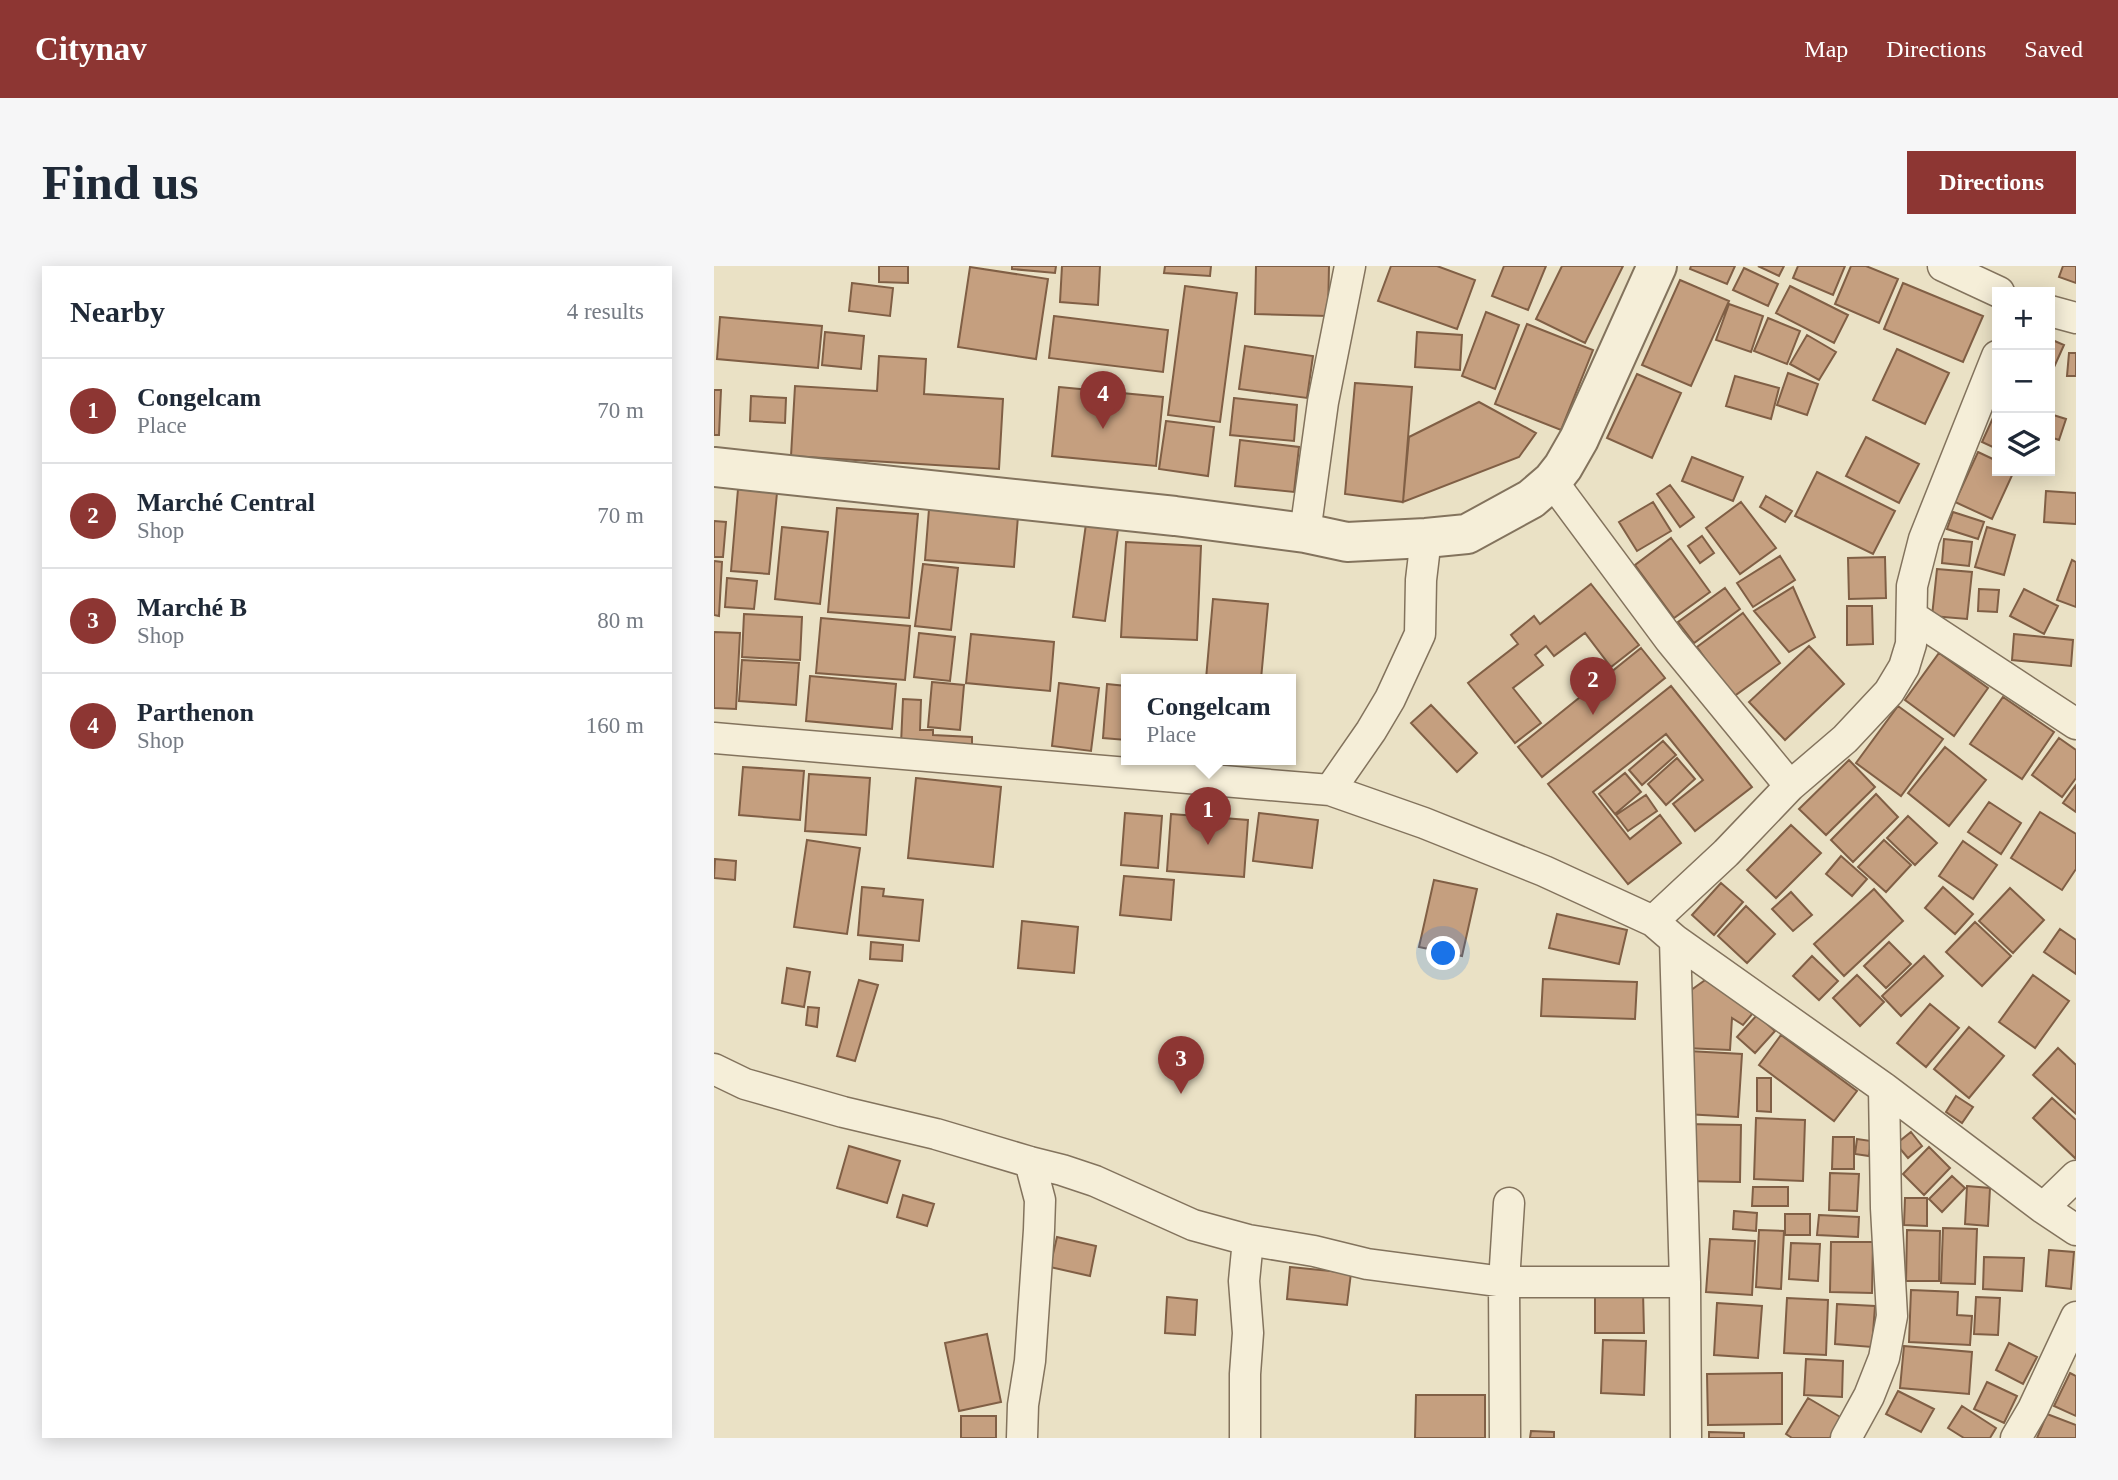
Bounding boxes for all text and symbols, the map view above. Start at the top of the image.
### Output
text: Citynav [35,31,147,67]
text: Map [1804,36,1848,62]
text: Directions [1886,36,1986,62]
text: Saved [2024,36,2083,62]
button: Directions [1907,151,2076,214]
text: Find us [42,155,199,210]
map controls [1992,287,2055,476]
button: + [1992,287,2055,350]
text: Nearby [70,295,165,328]
text: 4 results [567,299,644,324]
button: − [1992,350,2055,413]
pin: 4 [1080,371,1126,429]
text: Congelcam [137,383,261,412]
text: 1 [87,398,99,423]
text: 70 m [597,398,644,423]
text: Place [137,413,187,438]
button: layers [1992,413,2055,476]
text: Marché Central [137,488,315,517]
text: 2 [87,503,99,528]
text: 70 m [597,503,644,528]
text: Shop [137,518,184,543]
text: Marché B [137,593,247,622]
text: 3 [87,608,99,633]
text: 80 m [597,608,644,633]
text: Shop [137,623,184,648]
pin: 2 [1570,657,1616,715]
popup [1121,674,1296,765]
text: Congelcam [1146,692,1271,721]
text: Parthenon [137,698,254,727]
text: 4 [87,713,99,738]
text: 160 m [586,713,644,738]
text: Place [1146,722,1196,747]
text: Shop [137,728,184,753]
pin: 1 [1185,787,1231,845]
your location [1426,936,1460,970]
pin: 3 [1158,1036,1204,1094]

